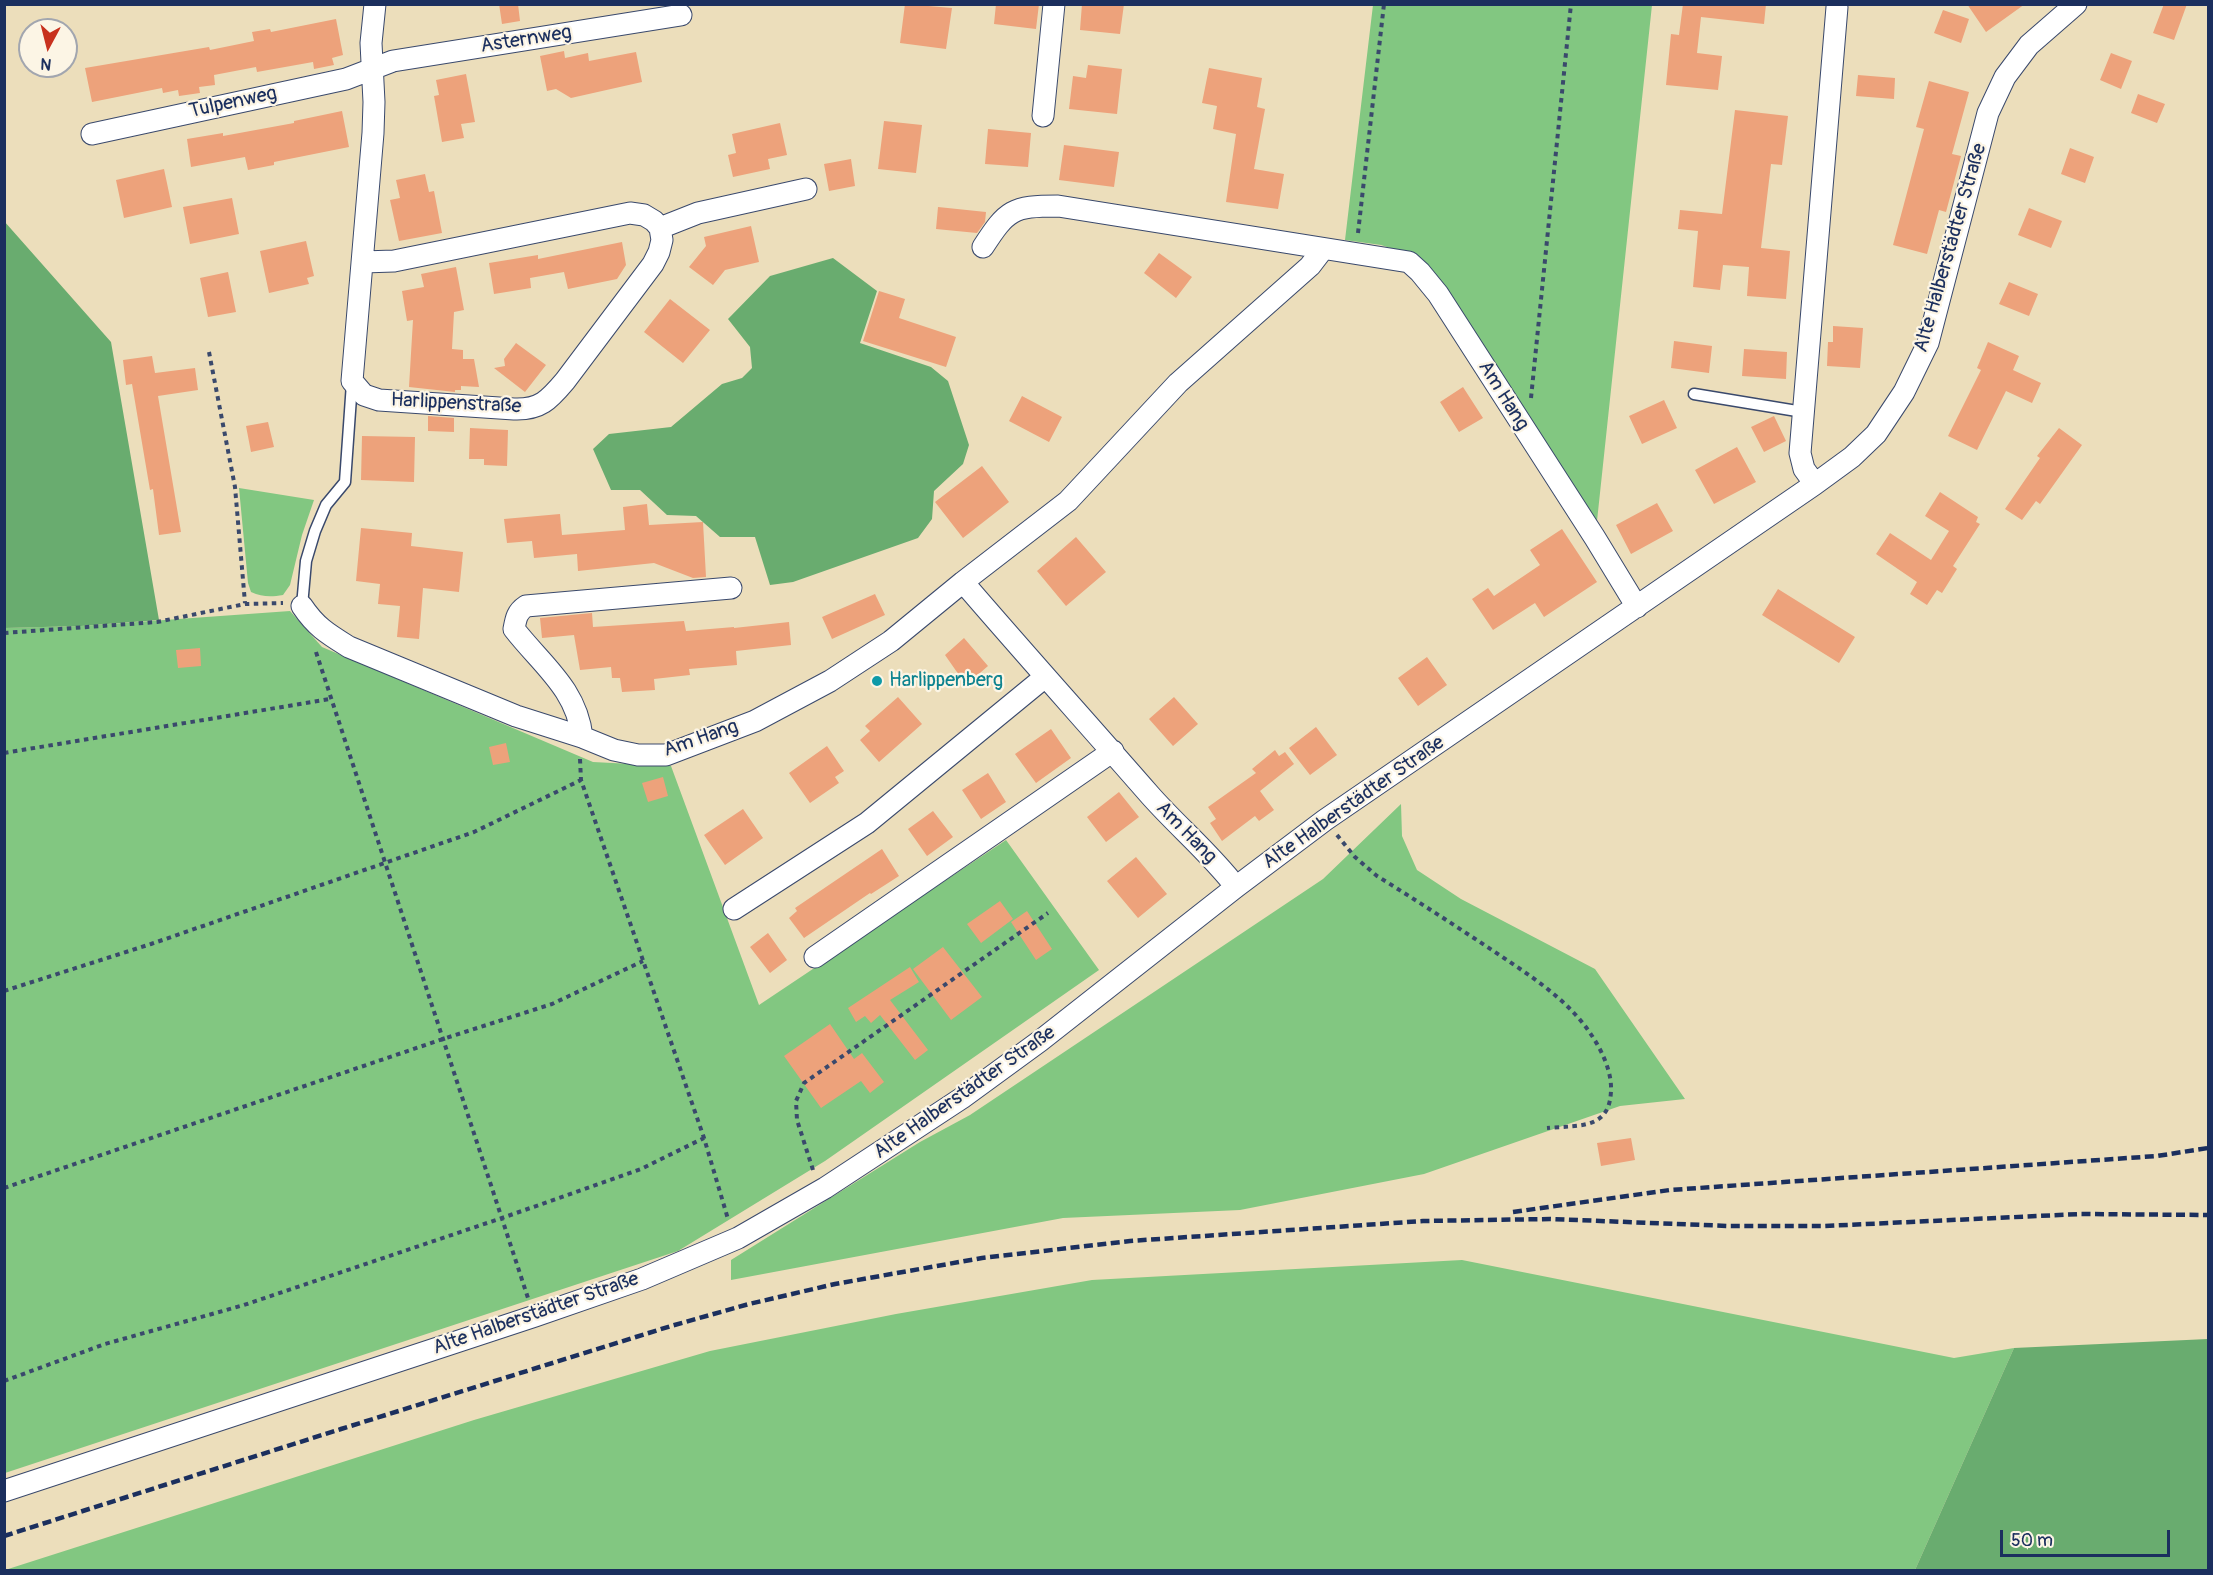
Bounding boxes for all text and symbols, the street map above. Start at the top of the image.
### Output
north arrow [18,18,78,78]
street label: Asternweg [479,21,573,59]
text: N [39,53,53,74]
street label: Tulpenweg [187,82,279,124]
street label: Alte Halberstädter Straße [1910,141,1992,355]
street label: Am Hang [1472,357,1534,435]
street label: Harlippenstraße [390,389,522,419]
place label: Harlippenberg [889,669,1003,693]
marker: Harlippenberg [870,674,884,688]
street label: Am Hang [660,715,742,763]
street label: Alte Halberstädter Straße [1259,731,1449,875]
street label: Am Hang [1150,797,1222,869]
street label: Alte Halberstädter Straße [870,1021,1060,1165]
street label: Alte Halberstädter Straße [430,1267,642,1361]
scale bar [2003,1518,2172,1556]
text: 50 m [2011,1529,2053,1552]

